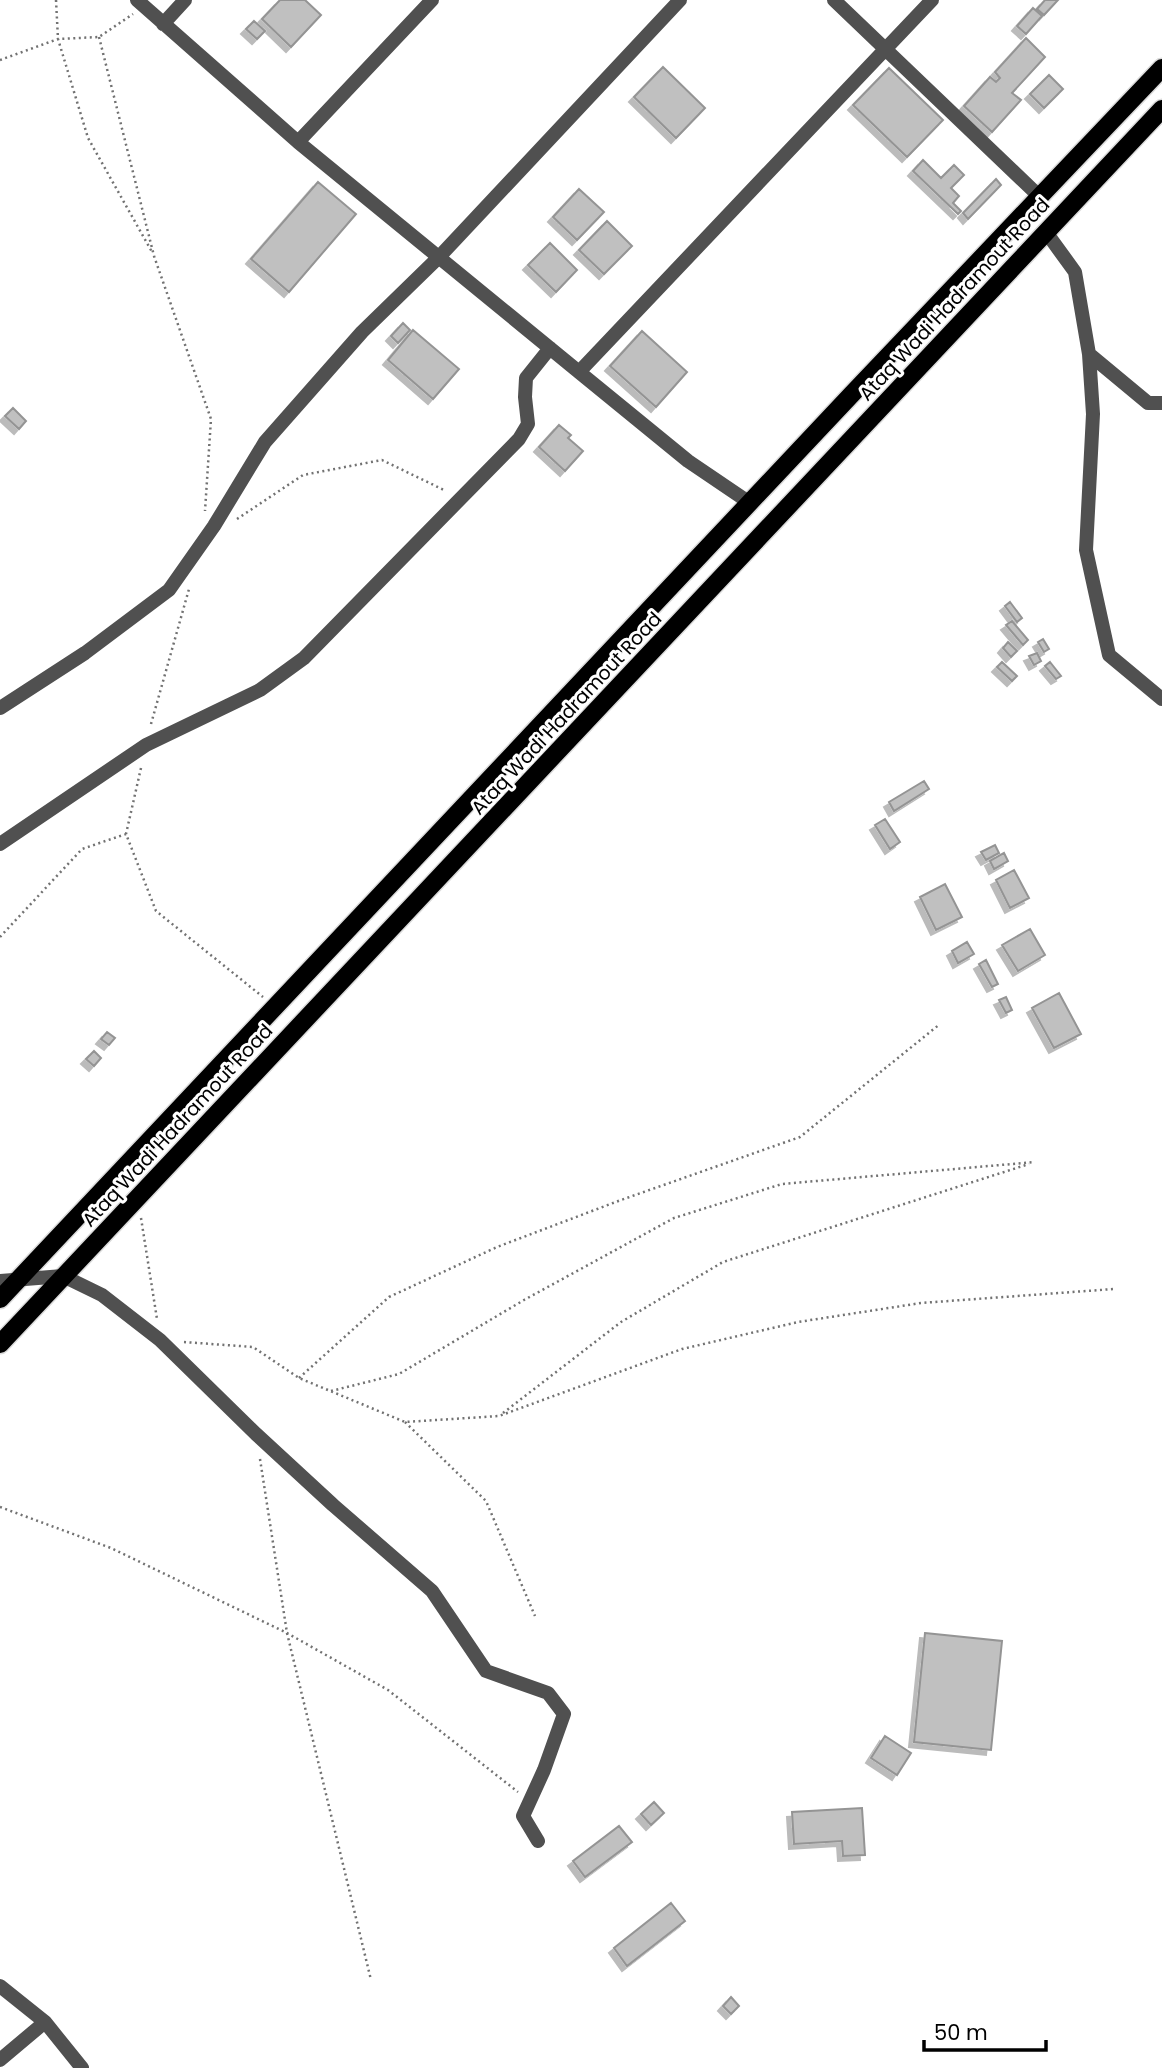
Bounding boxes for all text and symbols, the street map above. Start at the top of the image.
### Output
street label: Ataq Wadi Hadramout Road [853,192,1056,407]
street label: Ataq Wadi Hadramout Road [465,606,668,821]
street label: Ataq Wadi Hadramout Road [76,1018,279,1233]
scale bar [924,2008,1046,2052]
text: 50 m [934,2018,988,2047]

